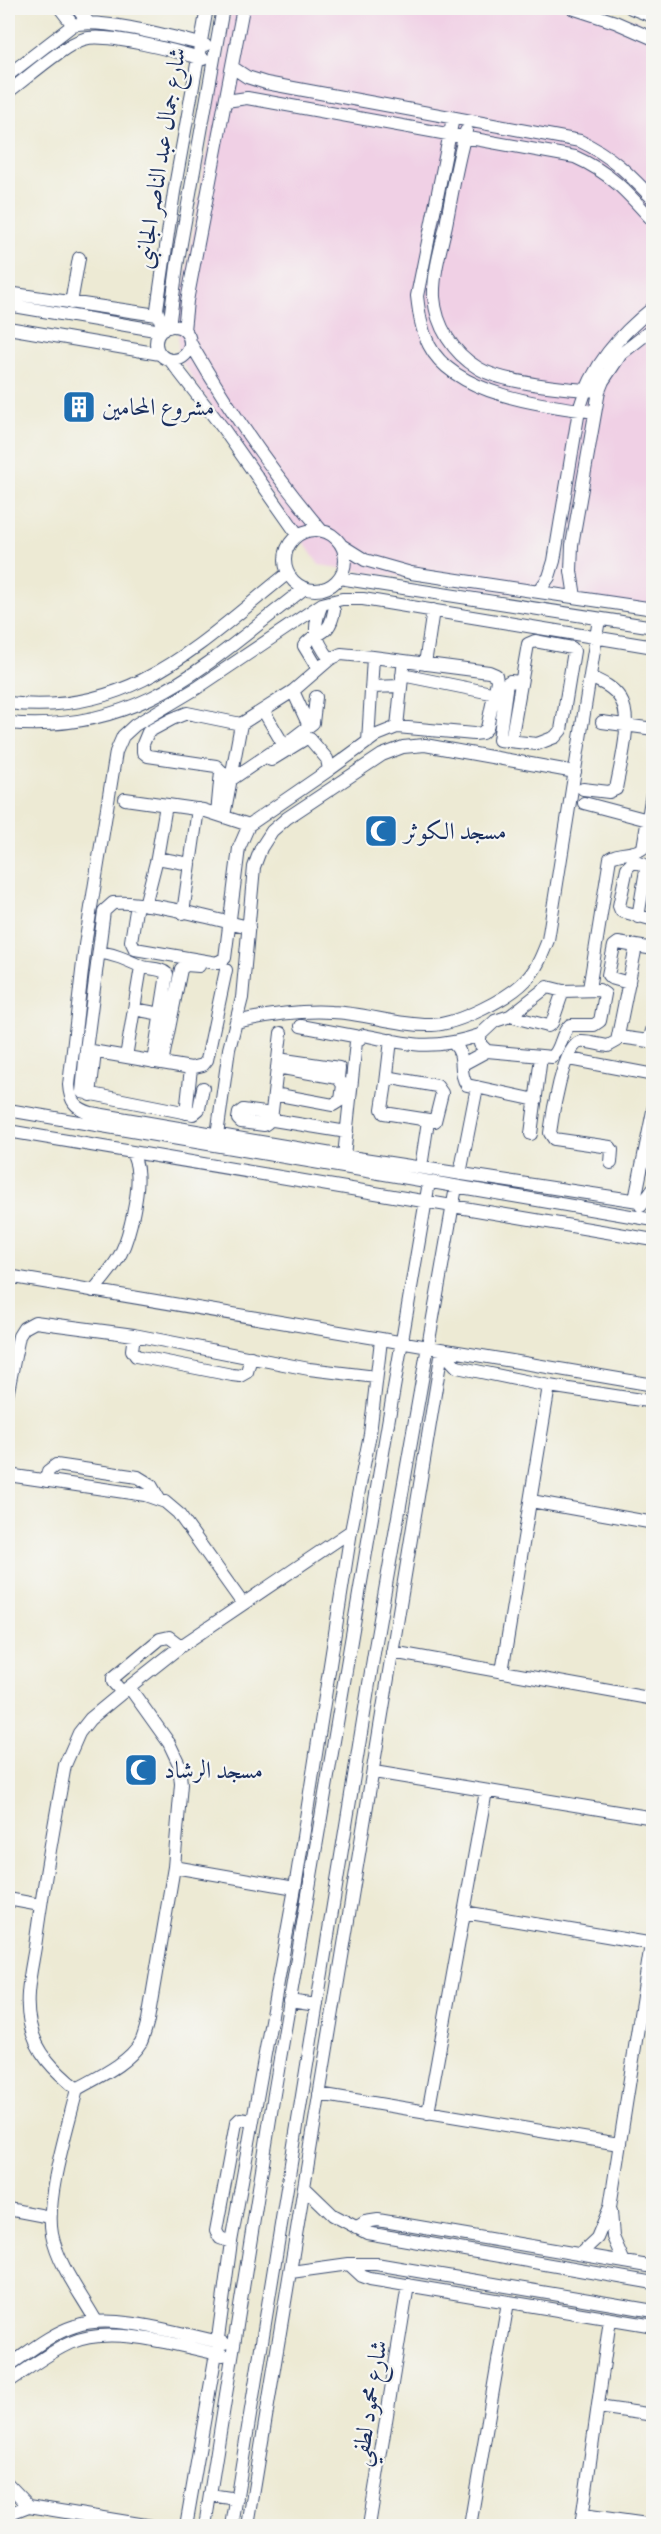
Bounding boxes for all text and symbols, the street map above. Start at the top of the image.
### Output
street label: شارع جمال عبد الناصر الجانبى [127,45,197,272]
building icon: مشروع المحامين [61,389,97,425]
place label: مشروع المحامين [102,391,215,427]
mosque icon: مسجد الكوثر [363,813,399,849]
place label: مسجد الكوثر [401,815,507,847]
mosque icon: مسجد الرشاد [123,1752,159,1788]
place label: مسجد الرشاد [164,1754,263,1786]
street label: شارع محمود لطفي [343,2338,402,2469]

